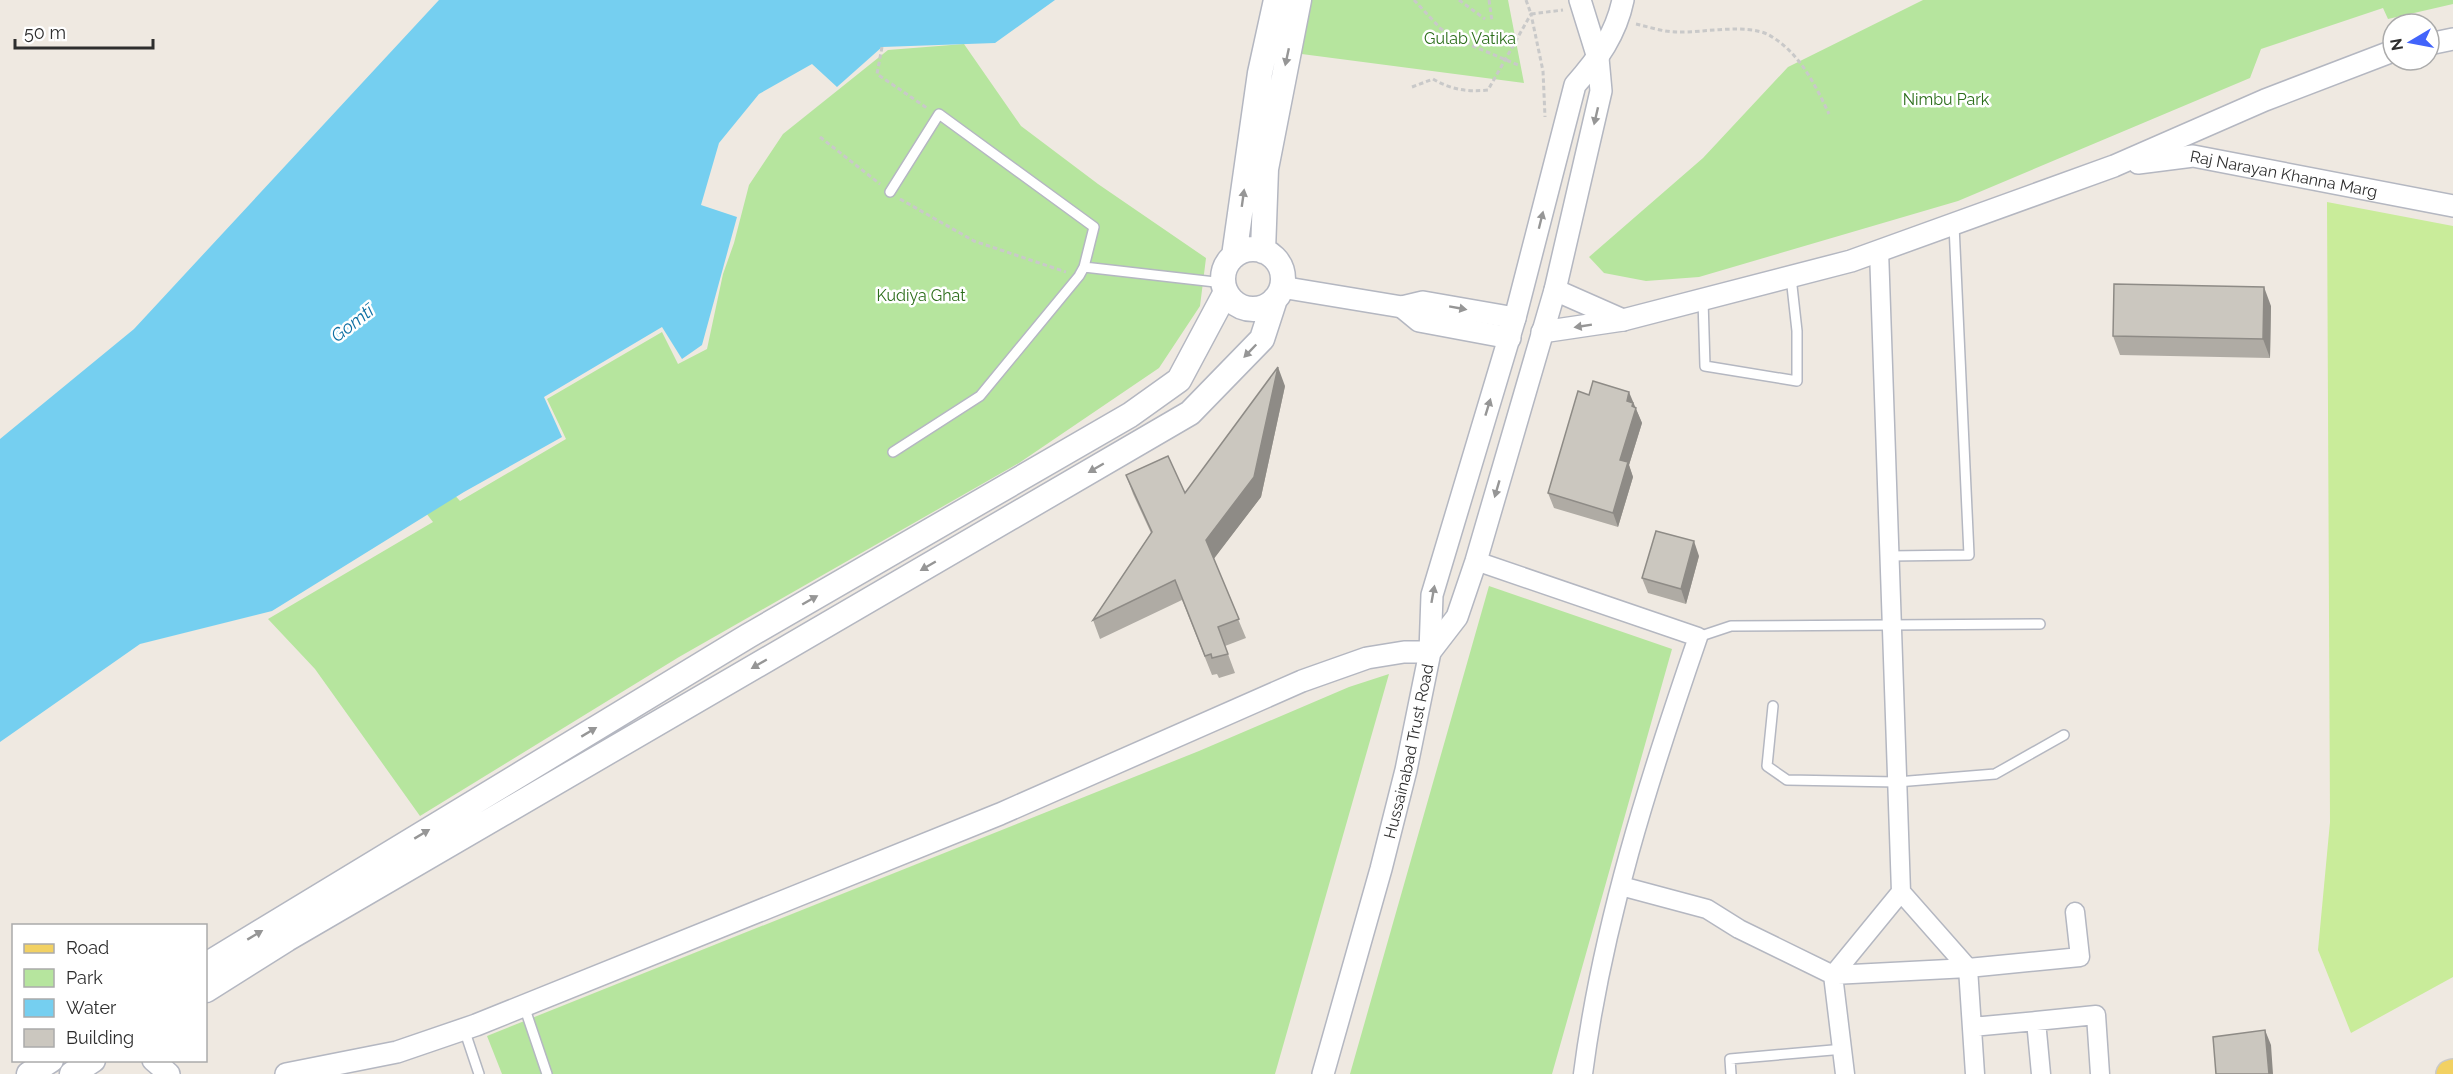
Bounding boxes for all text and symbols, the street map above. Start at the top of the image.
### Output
scale bar [15,12,153,50]
north arrow [2381,12,2441,72]
text: 50 m [24,22,66,43]
park label: Gulab Vatika [1424,29,1516,48]
text: N [2386,37,2407,52]
one-way arrow [1281,48,1291,67]
park label: Nimbu Park [1903,90,1990,109]
one-way arrow [1590,107,1600,125]
street label: Raj Narayan Khanna Marg [2189,146,2379,201]
one-way arrow [1238,188,1247,207]
one-way arrow [1536,210,1546,229]
park label: Kudiya Ghat [876,286,966,305]
water label: Gomtī [327,299,379,346]
one-way arrow [1449,304,1468,313]
one-way arrow [1573,322,1592,331]
one-way arrow [1244,344,1258,358]
one-way arrow [1484,398,1493,416]
one-way arrow [1088,462,1104,473]
one-way arrow [1492,480,1501,498]
one-way arrow [920,560,936,571]
one-way arrow [1429,585,1438,604]
one-way arrow [802,595,819,605]
one-way arrow [750,659,767,669]
street label: Hussainabad Trust Road [1380,662,1437,841]
one-way arrow [581,727,597,738]
one-way arrow [414,828,430,839]
legend [12,924,207,1062]
one-way arrow [247,929,264,940]
text: Road [66,937,109,958]
text: Park [66,967,103,988]
text: Water [66,997,117,1018]
text: Building [66,1027,134,1048]

